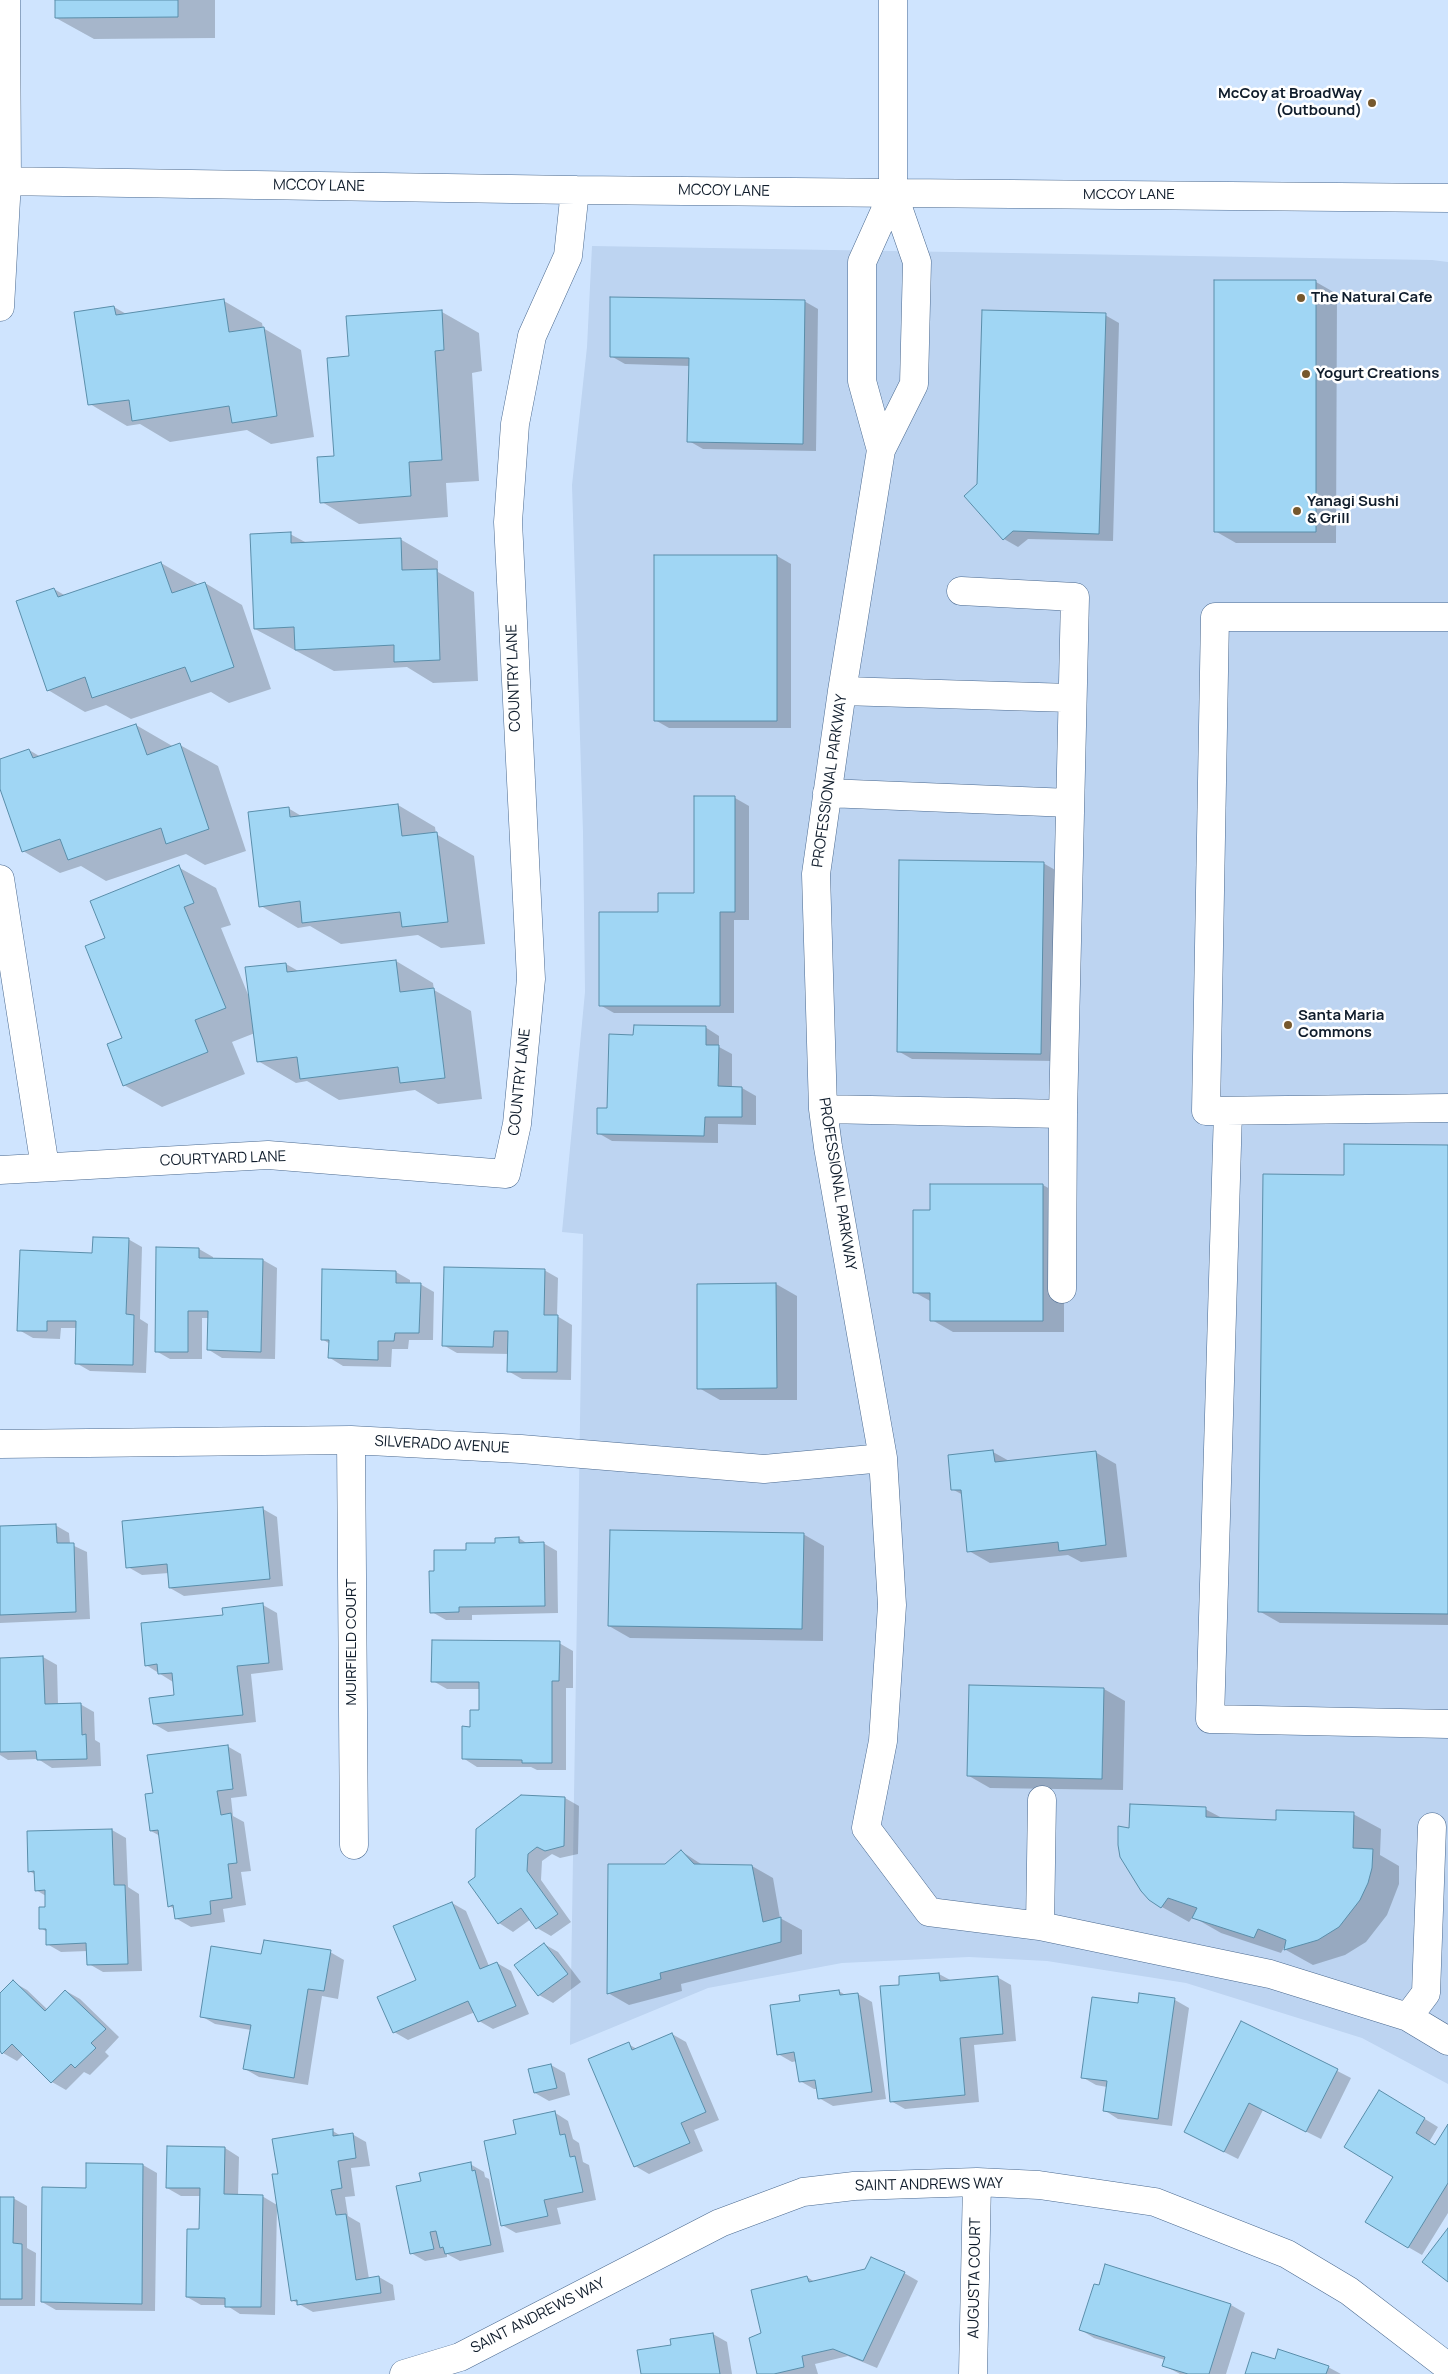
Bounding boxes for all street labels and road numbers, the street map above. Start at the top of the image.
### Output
street label: MCCOY LANE [273,176,365,196]
street label: MCCOY LANE [678,181,770,201]
street label: MCCOY LANE [1083,186,1175,204]
street label: COUNTRY LANE [503,624,525,732]
street label: PROFESSIONAL PARKWAY [809,693,851,869]
street label: COUNTRY LANE [505,1027,535,1137]
street label: PROFESSIONAL PARKWAY [814,1096,860,1272]
street label: COURTYARD LANE [160,1148,286,1170]
street label: SILVERADO AVENUE [374,1432,510,1458]
street label: MUIRFIELD COURT [343,1579,361,1705]
street label: SAINT ANDREWS WAY [855,2175,1003,2195]
street label: AUGUSTA COURT [965,2217,985,2339]
street label: SAINT ANDREWS WAY [468,2274,608,2358]

